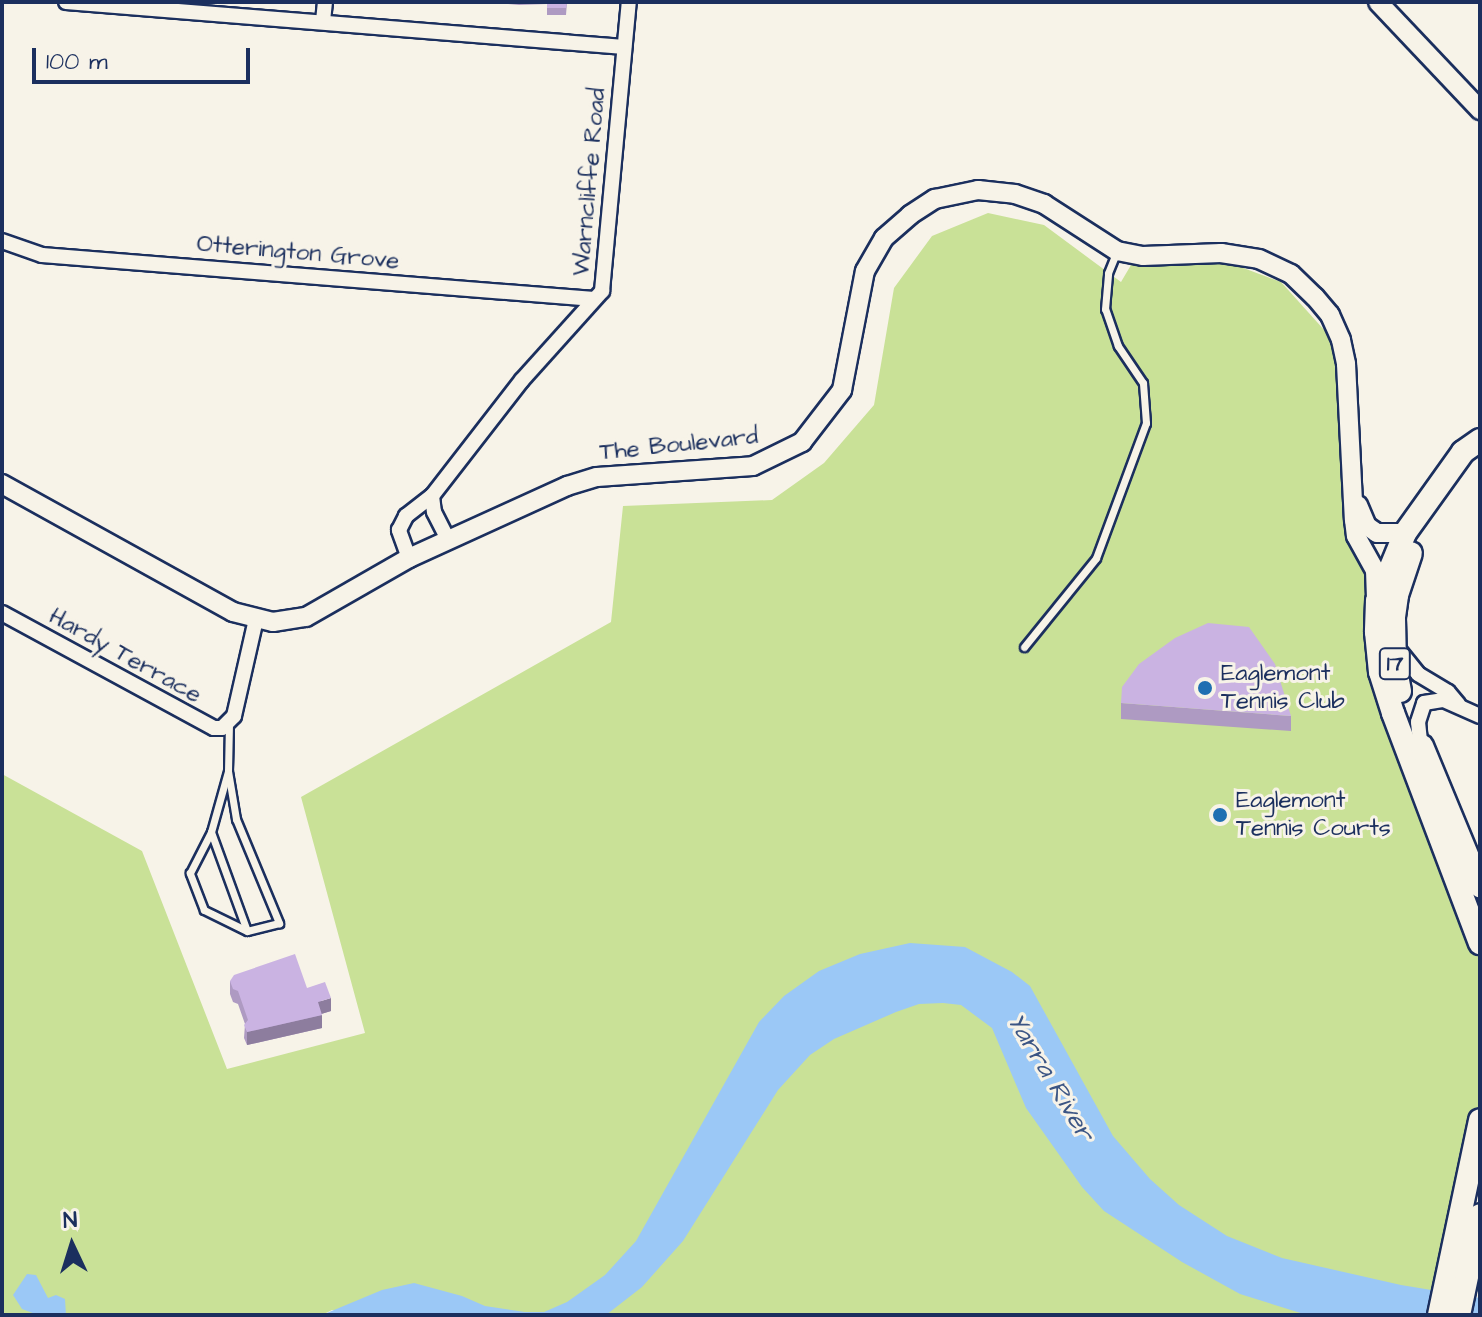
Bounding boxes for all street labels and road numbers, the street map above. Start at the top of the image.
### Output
street label: Warncliffe Road [567,87,613,277]
street label: Otterington Grove [195,230,401,276]
street label: The Boulevard [598,422,760,468]
street label: Hardy Terrace [44,602,206,710]
road number: 17 [1377,646,1413,682]

